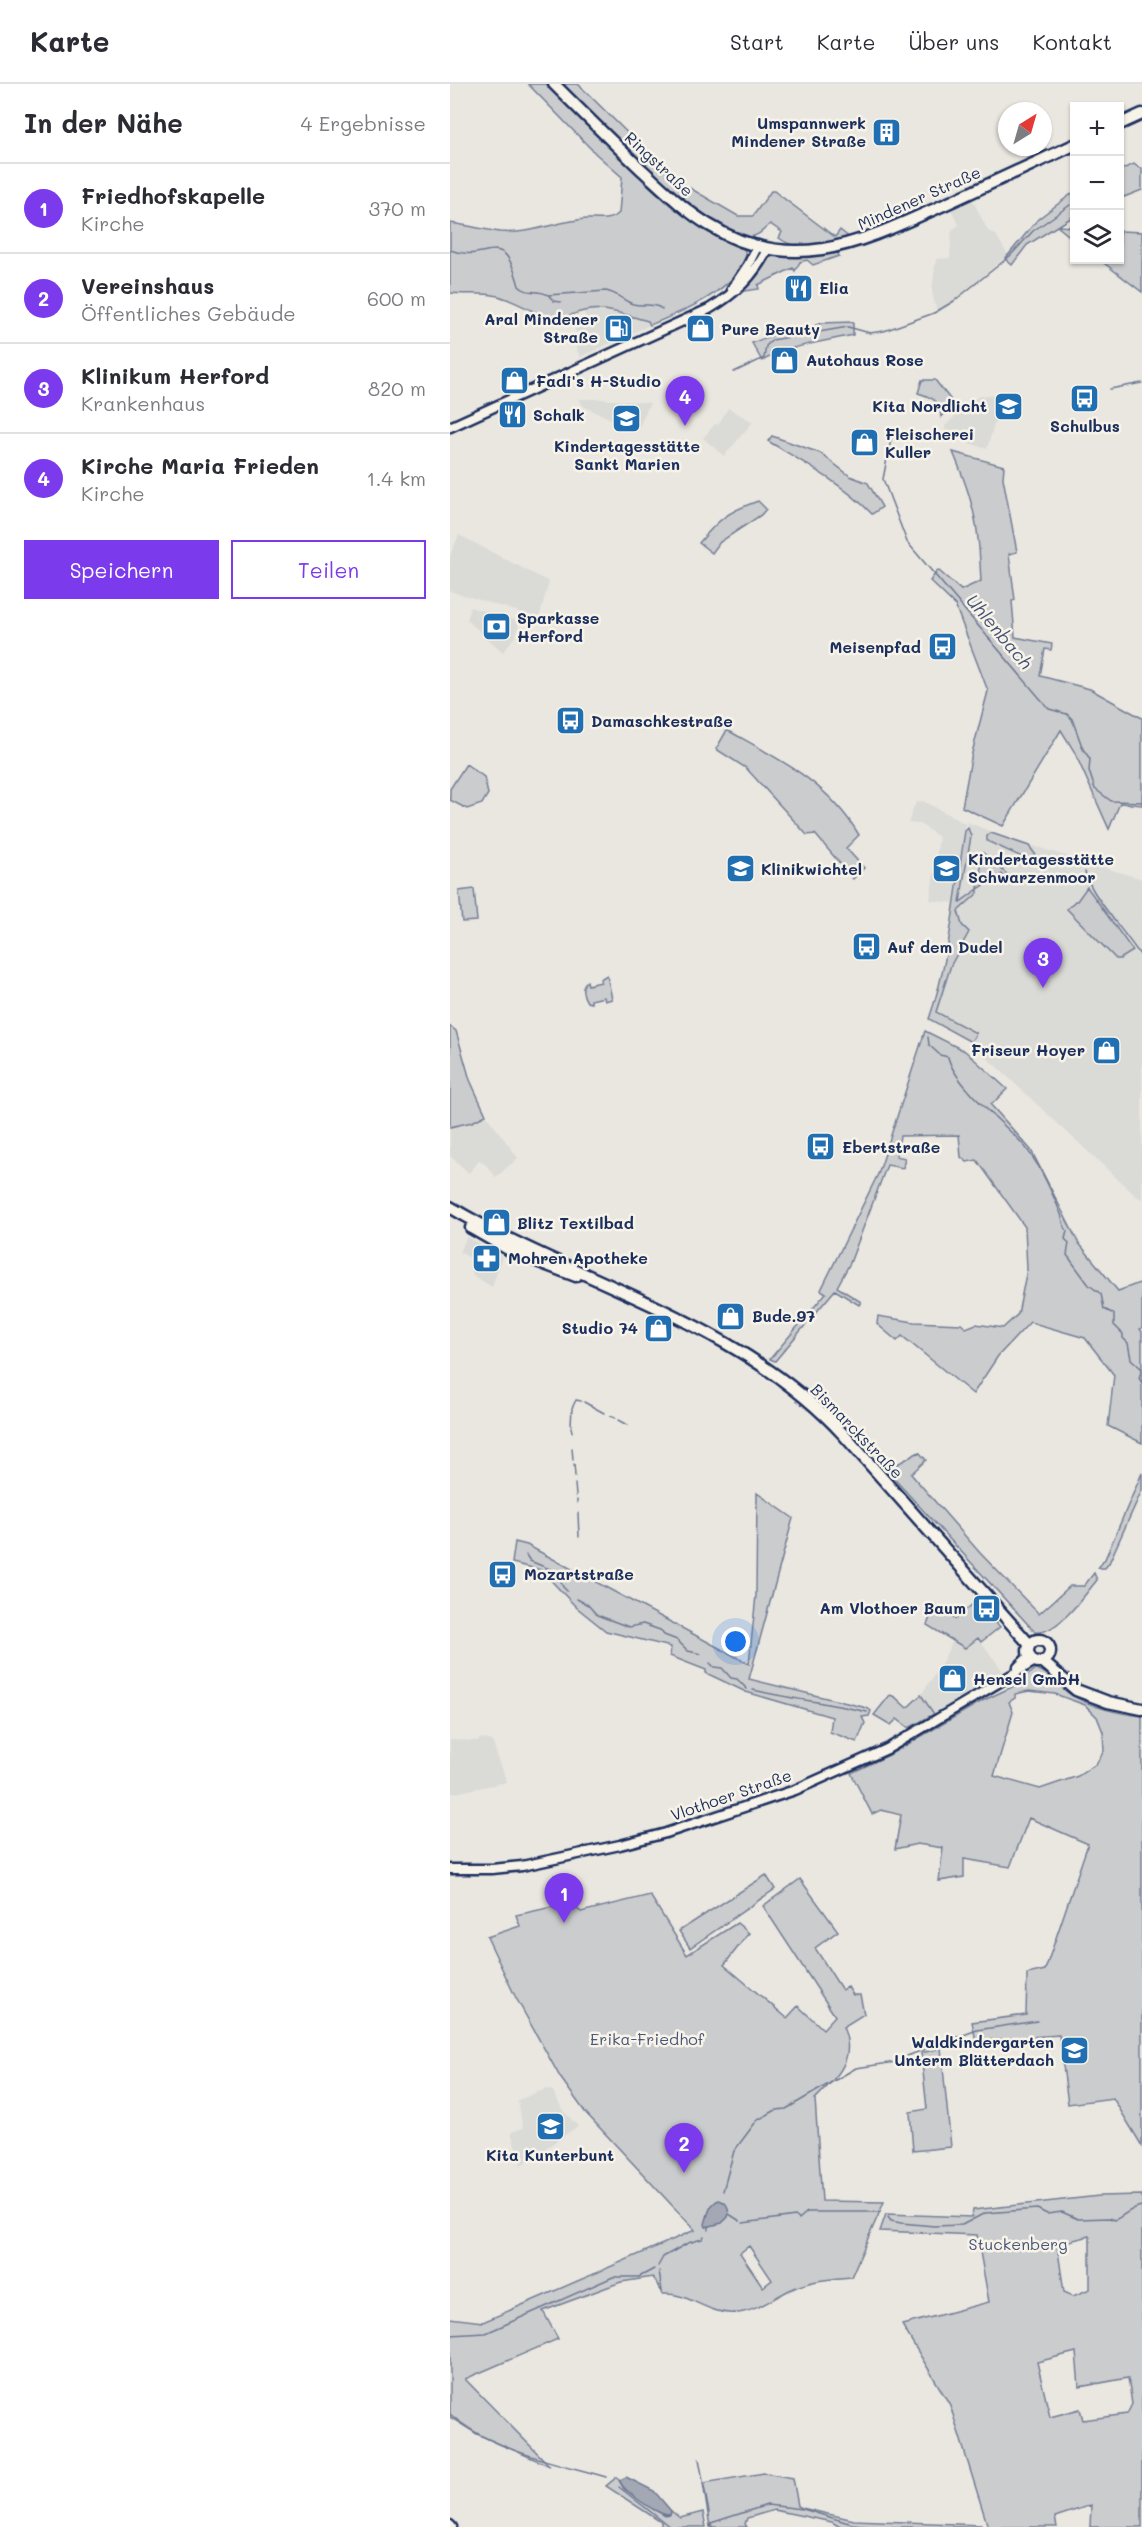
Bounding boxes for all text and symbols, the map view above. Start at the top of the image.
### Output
text: Karte [30,23,109,59]
text: Start [730,28,784,55]
text: Karte [817,28,875,55]
text: Über uns [908,28,999,55]
text: Kontakt [1032,28,1112,55]
north arrow [998,102,1052,156]
map controls [1070,102,1124,264]
button: + [1070,102,1124,156]
text: In der Nähe [24,106,183,140]
text: 4 Ergebnisse [301,110,426,136]
place label: Umspannwerk Mindener Straße [731,112,866,151]
building icon: Umspannwerk Mindener Straße [871,116,903,148]
street label: Ringstraße [621,127,698,201]
button: − [1070,156,1124,210]
street label: Mindener Straße [854,161,984,234]
text: Friedhofskapelle [81,181,265,210]
text: 1 [39,195,48,221]
text: 370 m [368,195,426,221]
text: Kirche [81,210,145,236]
button: layers [1070,210,1124,264]
text: Vereinshaus [81,271,214,300]
restaurant icon: Elia [782,272,814,304]
place label: Elia [819,277,849,298]
text: 2 [38,285,49,311]
text: 600 m [367,285,426,311]
text: Öffentliches Gebäude [81,300,296,326]
place label: Aral Mindener Straße [484,308,598,347]
fuel station icon: Aral Mindener Straße [603,312,635,344]
shop icon: Pure Beauty [684,313,716,345]
place label: Pure Beauty [721,318,820,339]
shop icon: Autohaus Rose [769,344,801,376]
place label: Autohaus Rose [806,349,924,370]
text: Klinikum Herford [81,361,269,390]
shop icon: Fadi's H-Studio [499,365,531,397]
place label: Fadi's H-Studio [536,370,661,391]
text: 3 [38,375,50,401]
text: 820 m [368,375,426,401]
pin: 4 [666,376,704,426]
bus stop icon: Schulbus [1069,382,1101,414]
text: Krankenhaus [81,390,205,416]
school or university icon: Kita Nordlicht [992,390,1024,422]
place label: Kita Nordlicht [872,395,987,416]
restaurant icon: Schalk [496,399,528,431]
school or university icon: Kindertagesstätte Sankt Marien [611,402,643,434]
place label: Schalk [533,404,585,425]
place label: Schulbus [1050,415,1120,436]
place label: Fleischerei Kuller [885,423,974,462]
shop icon: Fleischerei Kuller [848,427,880,459]
place label: Kindertagesstätte Sankt Marien [554,435,700,474]
text: Kirche Maria Frieden [81,451,319,480]
text: 4 [37,465,50,491]
text: 1.4 km [366,465,426,491]
text: Kirche [81,480,145,506]
button: Speichern [24,540,219,599]
button: Teilen [231,540,426,599]
water label: Uhlenbach [961,589,1038,674]
place label: Sparkasse Herford [517,607,599,646]
bank icon: Sparkasse Herford [480,611,512,643]
bus stop icon: Meisenpfad [926,631,958,663]
place label: Meisenpfad [829,636,921,657]
bus stop icon: Damaschkestraße [554,705,586,737]
place label: Damaschkestraße [591,710,733,731]
place label: Kindertagesstätte Schwarzenmoor [968,848,1114,887]
school or university icon: Kindertagesstätte Schwarzenmoor [931,852,963,884]
school or university icon: Klinikwichtel [724,853,756,885]
place label: Klinikwichtel [761,858,862,879]
bus stop icon: Auf dem Dudel [850,931,882,963]
place label: Auf dem Dudel [887,936,1003,957]
pin: 3 [1024,938,1062,988]
shop icon: Friseur Hoyer [1090,1034,1122,1066]
place label: Friseur Hoyer [971,1039,1085,1060]
bus stop icon: Ebertstraße [805,1131,837,1163]
place label: Ebertstraße [842,1136,940,1157]
shop icon: Blitz Textilbad [480,1207,512,1239]
place label: Blitz Textilbad [517,1212,634,1233]
pharmacy icon: Mohren Apotheke [471,1242,503,1274]
place label: Mohren Apotheke [508,1247,648,1268]
shop icon: Bude.97 [715,1300,747,1332]
place label: Bude.97 [752,1305,815,1326]
shop icon: Studio 74 [643,1312,675,1344]
place label: Studio 74 [562,1317,638,1338]
street label: Bismarckstraße [807,1379,908,1483]
bus stop icon: Mozartstraße [487,1558,519,1590]
place label: Mozartstraße [524,1563,634,1584]
bus stop icon: Am Vlothoer Baum [971,1592,1003,1624]
place label: Am Vlothoer Baum [820,1597,966,1618]
your location [721,1627,750,1656]
shop icon: Hensel GmbH [936,1663,968,1695]
place label: Hensel GmbH [973,1668,1080,1689]
street label: Vlothoer Straße [668,1764,794,1825]
pin: 1 [544,1874,584,1923]
park label: Erika-Friedhof [590,2028,705,2049]
place label: Waldkindergarten Unterm Blätterdach [894,2031,1054,2070]
school or university icon: Waldkindergarten Unterm Blätterdach [1059,2035,1091,2067]
school or university icon: Kita Kunterbunt [534,2111,566,2143]
pin: 2 [664,2124,704,2173]
place label: Kita Kunterbunt [486,2144,614,2165]
park label: Stuckenberg [969,2233,1067,2254]

